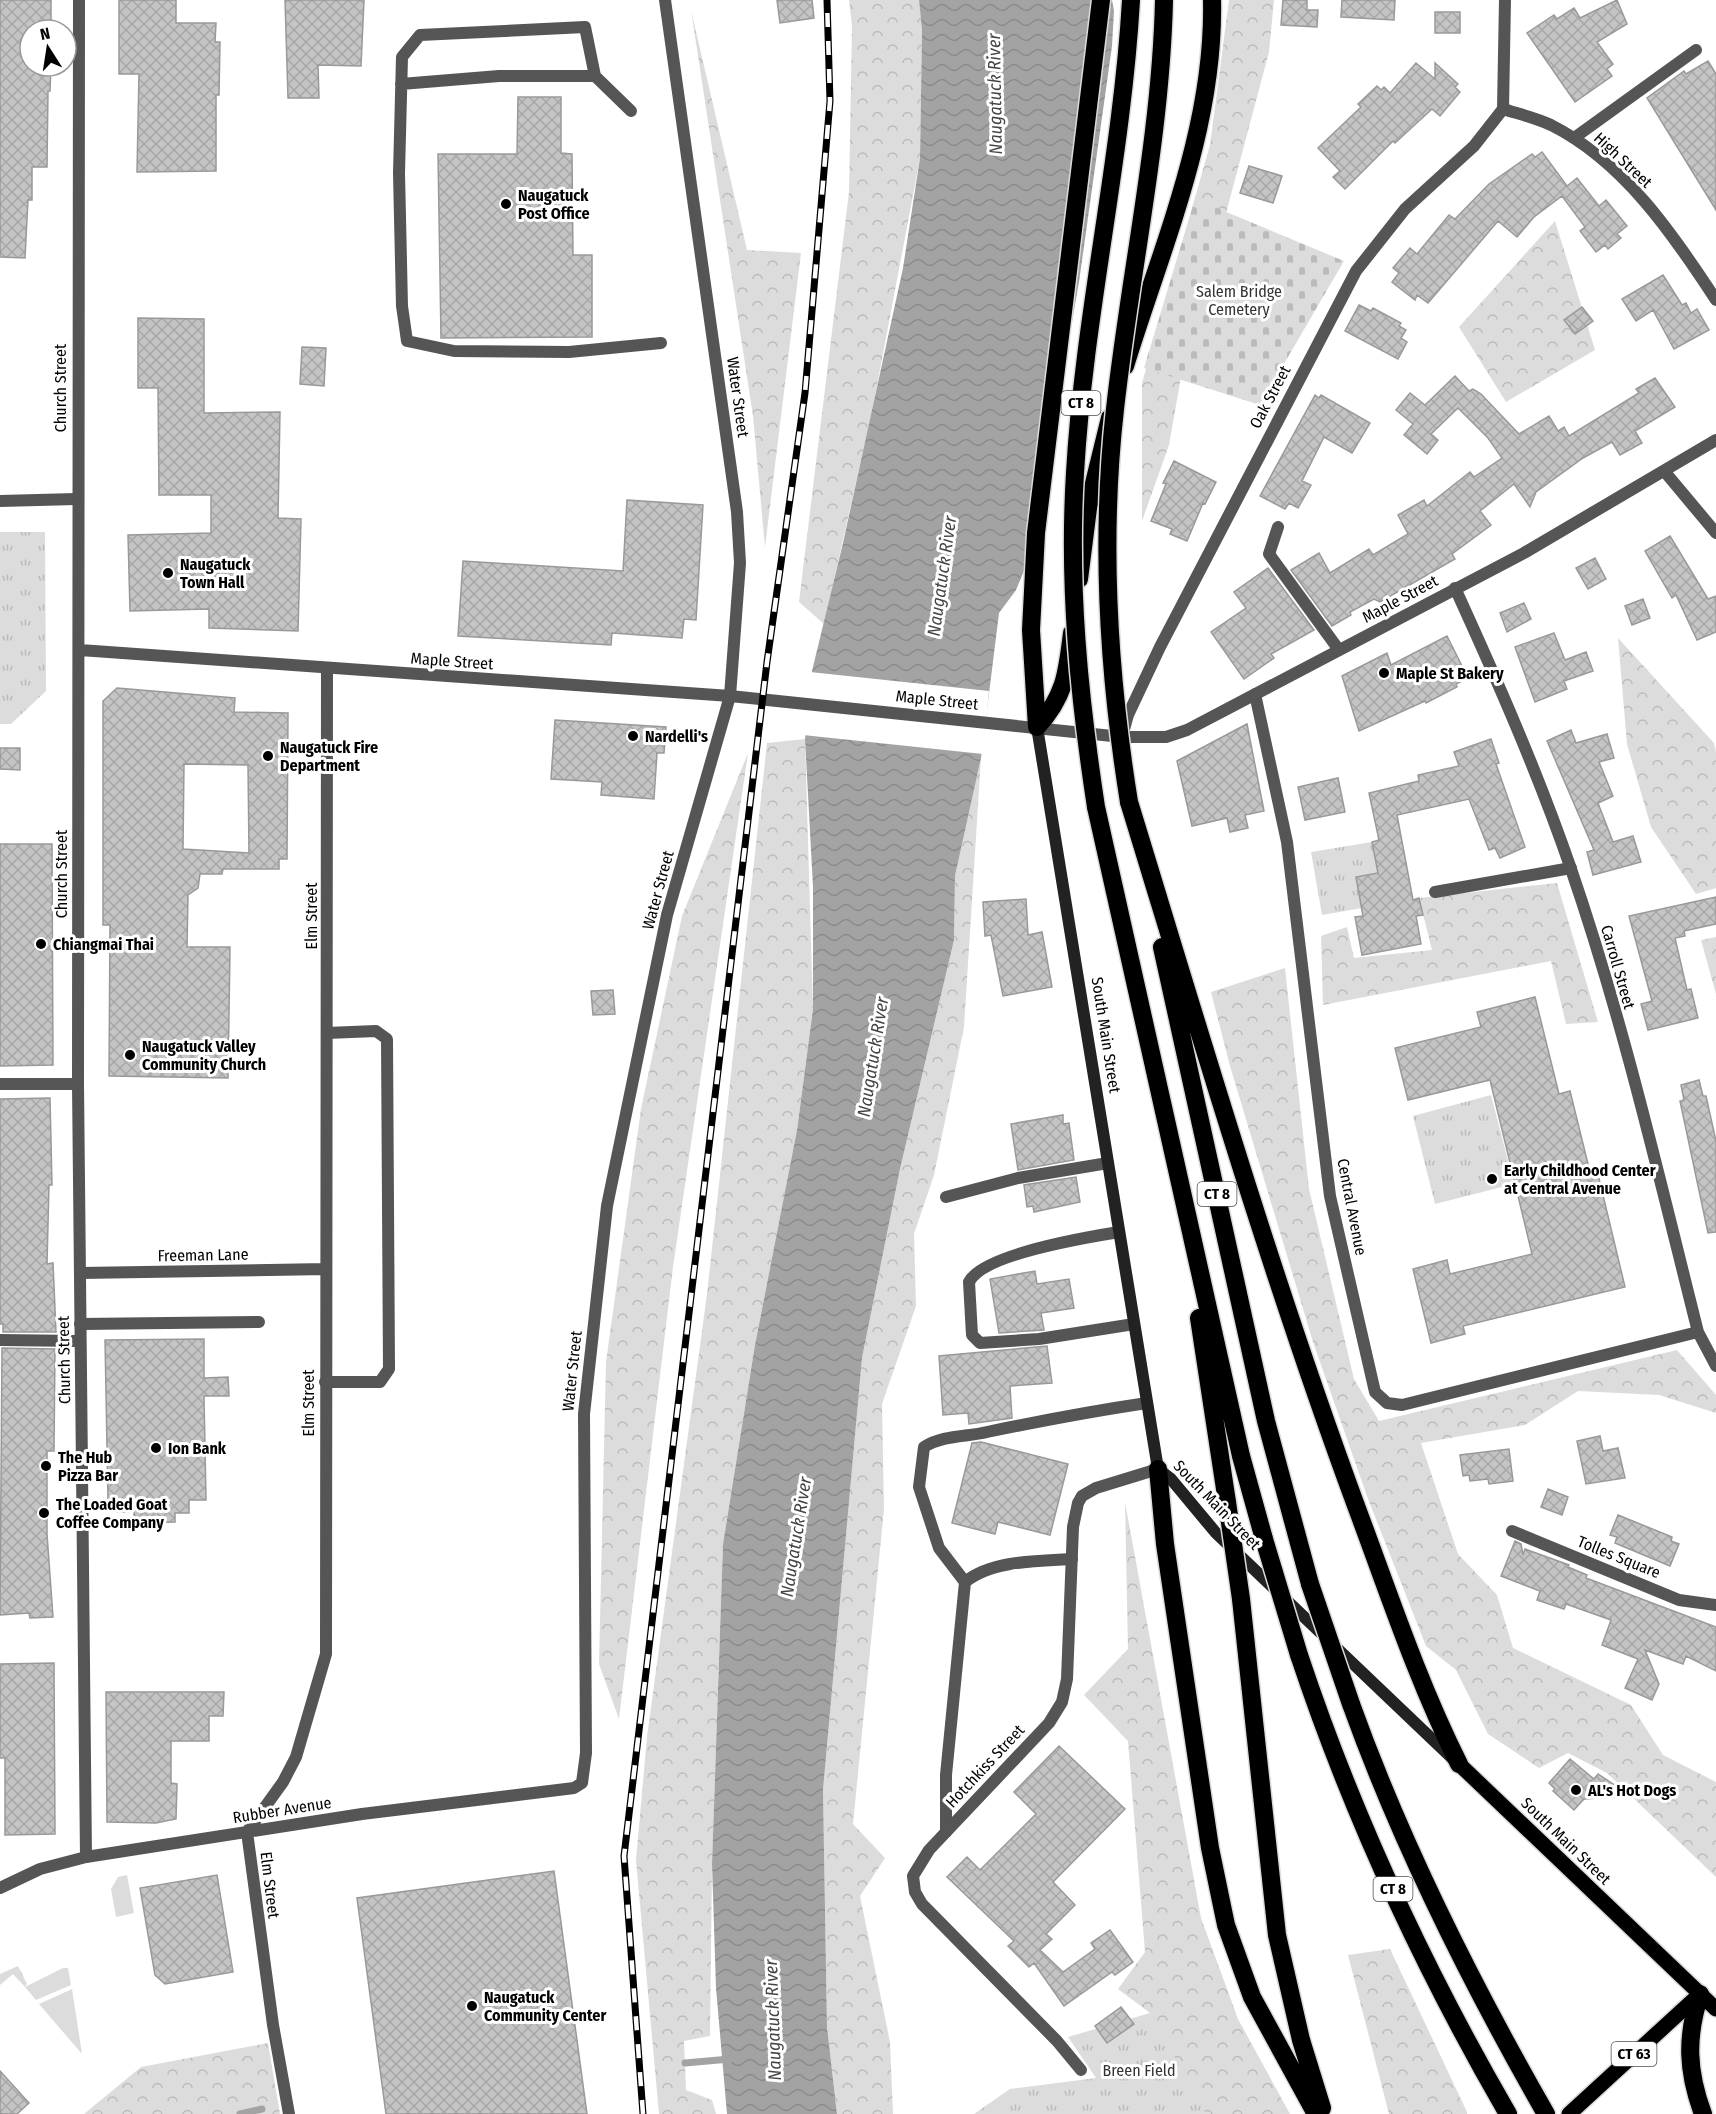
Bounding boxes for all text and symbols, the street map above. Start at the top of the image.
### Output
north arrow [18,18,78,78]
text: N [38,24,52,44]
water label: Naugatuck River [983,32,1007,155]
street label: High Street [1590,128,1657,192]
place label: Naugatuck Post Office [518,186,590,223]
marker: Naugatuck Post Office [499,197,513,211]
park label: Salem Bridge Cemetery [1196,282,1282,319]
street label: Church Street [51,343,70,432]
street label: Water Street [723,356,753,439]
street label: Oak Street [1246,362,1295,432]
road number: CT 8 [1062,391,1100,415]
water label: Naugatuck River [923,514,961,638]
place label: Naugatuck Town Hall [180,555,251,592]
marker: Naugatuck Town Hall [161,566,175,580]
street label: Maple Street [1359,571,1442,627]
street label: Maple Street [410,649,495,673]
place label: Maple St Bakery [1396,664,1504,683]
marker: Maple St Bakery [1377,666,1391,680]
street label: Maple Street [895,686,980,714]
place label: Nardelli's [645,727,708,746]
marker: Nardelli's [626,729,640,743]
place label: Naugatuck Fire Department [280,738,378,775]
marker: Naugatuck Fire Department [261,749,275,763]
street label: Church Street [52,829,71,918]
street label: Water Street [638,848,678,932]
street label: Elm Street [302,882,321,950]
street label: Carroll Street [1597,923,1639,1012]
place label: Chiangmai Thai [53,935,154,954]
marker: Chiangmai Thai [34,937,48,951]
street label: South Main Street [1087,976,1125,1095]
water label: Naugatuck River [853,995,893,1119]
place label: Naugatuck Valley Community Church [142,1037,266,1074]
marker: Naugatuck Valley Community Church [123,1048,137,1062]
street label: Central Avenue [1333,1157,1371,1257]
place label: Early Childhood Center at Central Avenue [1504,1161,1656,1198]
marker: Early Childhood Center at Central Avenue [1485,1172,1499,1186]
road number: CT 8 [1198,1182,1236,1206]
street label: Freeman Lane [157,1245,249,1265]
street label: Church Street [54,1315,74,1404]
street label: Water Street [558,1329,586,1412]
street label: Elm Street [299,1369,318,1437]
place label: Ion Bank [168,1439,227,1458]
marker: Ion Bank [149,1441,163,1455]
place label: The Hub Pizza Bar [58,1448,118,1485]
street label: South Main Street [1170,1456,1265,1554]
marker: The Hub Pizza Bar [39,1459,53,1473]
water label: Naugatuck River [776,1475,816,1599]
place label: The Loaded Goat Coffee Company [56,1495,168,1532]
marker: The Loaded Goat Coffee Company [37,1506,51,1520]
street label: Tolles Square [1575,1532,1663,1582]
street label: Hotchkiss Street [942,1720,1029,1811]
place label: AL's Hot Dogs [1587,1781,1676,1800]
marker: AL's Hot Dogs [1569,1783,1583,1797]
street label: Rubber Avenue [231,1793,333,1827]
street label: South Main Street [1517,1794,1615,1889]
street label: Elm Street [256,1851,284,1920]
road number: CT 8 [1374,1877,1412,1901]
water label: Naugatuck River [760,1958,786,2081]
place label: Naugatuck Community Center [484,1988,606,2025]
marker: Naugatuck Community Center [465,1999,479,2013]
road number: CT 63 [1612,2042,1656,2066]
park label: Breen Field [1102,2061,1176,2080]

